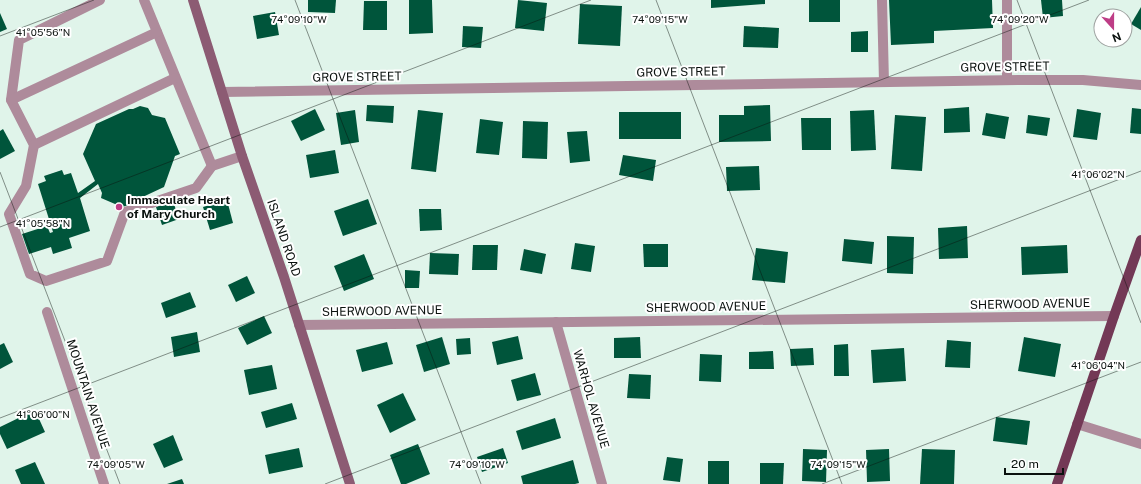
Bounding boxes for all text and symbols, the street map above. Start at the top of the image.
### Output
north arrow [1093,8,1133,48]
text: 74°09'10"W [271,13,327,25]
text: 74°09'15"W [632,13,688,25]
text: 74°09'20"W [991,13,1049,25]
text: 41°05'56"N [16,26,70,38]
text: N [1110,30,1123,44]
street label: GROVE STREET [960,59,1050,75]
street label: GROVE STREET [636,64,726,80]
street label: GROVE STREET [312,69,402,85]
text: 41°06'02"N [1071,168,1125,180]
place label: Immaculate Heart of Mary Church [127,193,230,221]
street label: ISLAND ROAD [264,198,304,278]
marker: Immaculate Heart of Mary Church [114,202,124,212]
text: 41°05'58"N [16,217,70,229]
street label: SHERWOOD AVENUE [970,296,1090,312]
street label: SHERWOOD AVENUE [646,299,766,315]
street label: SHERWOOD AVENUE [322,303,442,319]
street label: MOUNTAIN AVENUE [64,338,112,450]
street label: WARHOL AVENUE [570,348,612,450]
text: 41°06'04"N [1071,359,1125,371]
text: 41°06'00"N [16,408,70,420]
scale bar [1005,450,1063,476]
text: 20 m [1011,457,1039,471]
text: 74°09'05"W [87,458,145,470]
text: 74°09'10"W [449,458,505,470]
text: 74°09'15"W [810,458,866,470]

